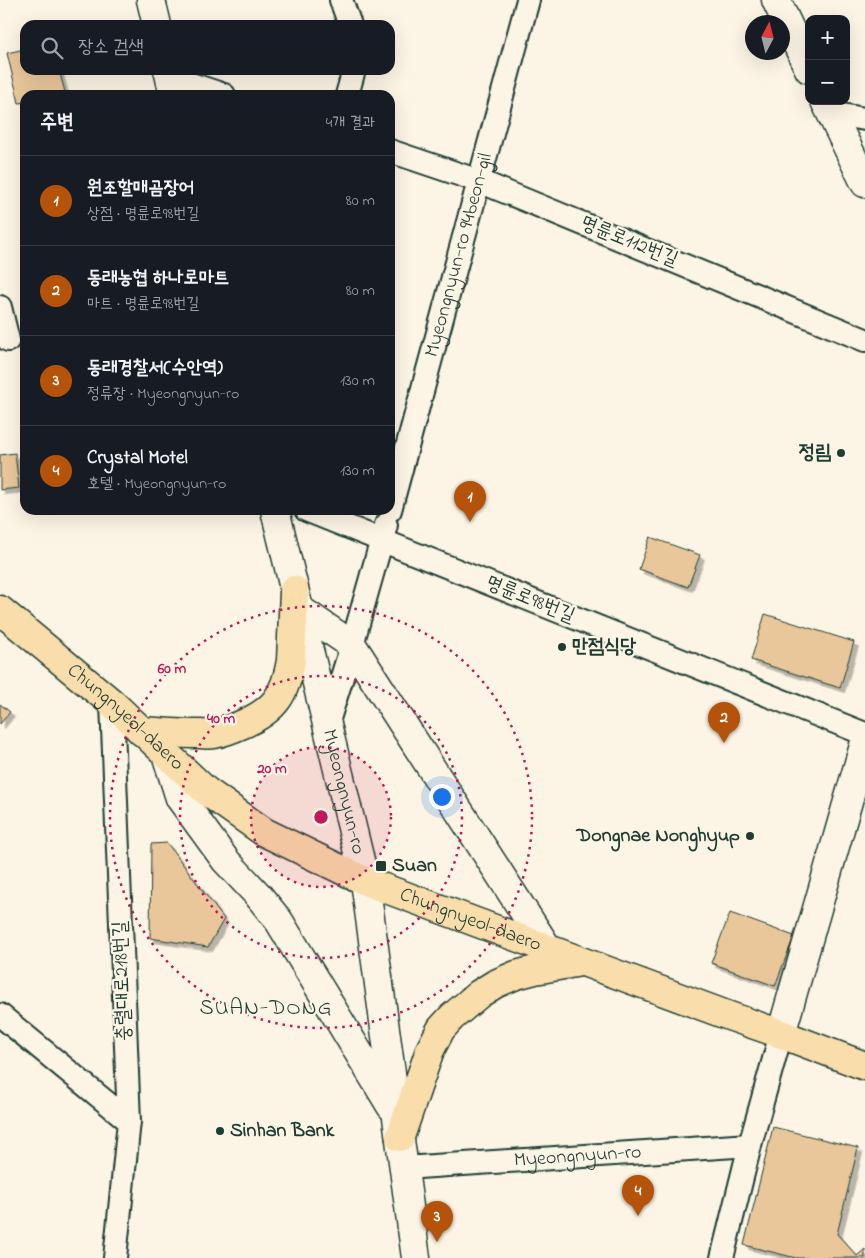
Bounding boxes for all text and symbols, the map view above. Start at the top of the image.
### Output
north arrow [745,15,790,60]
map controls [805,15,850,105]
button: + [805,15,850,60]
search box [20,20,395,75]
icon: search [38,34,66,62]
text: 장소 검색 [78,34,144,61]
button: − [805,60,850,105]
text: 주변 [40,108,74,138]
text: 4개 결과 [326,111,375,135]
street label: Myeongnyun-ro 94beon-gil [417,150,500,361]
text: 원조할매곰장어 [87,175,194,202]
text: 1 [53,189,59,213]
text: 80 m [346,189,375,213]
text: 상점 · 명륜로98번길 [87,202,199,226]
street label: 명륜로112번길 [576,209,682,275]
text: 동래농협 하나로마트 [87,265,229,292]
text: 2 [52,279,60,303]
text: 80 m [346,279,375,303]
text: 마트 · 명륜로98번길 [87,292,199,316]
text: 동래경찰서(수안역) [87,355,223,382]
text: 3 [53,369,59,393]
text: 130 m [340,369,375,393]
text: 정류장 · Myeongnyun-ro [87,382,239,406]
place label: 정림 [799,439,831,468]
text: Crystal Motel [87,445,188,472]
marker: 정림 [835,447,847,459]
text: 4 [53,459,59,483]
text: 130 m [340,459,375,483]
text: 호텔 · Myeongnyun-ro [87,472,226,496]
pin: 1 [454,481,486,522]
street label: 명륜로98번길 [481,569,579,631]
place label: 만점식당 [572,633,636,662]
marker: 만점식당 [556,641,568,653]
street label: Chungnyeol-daero [60,657,190,778]
text: 60 m [157,658,187,680]
pin: 2 [708,702,740,743]
text: 40 m [206,708,235,730]
street label: Myeongnyun-ro [314,726,373,857]
text: 20 m [256,758,287,780]
your location [429,784,455,810]
centre of rings [312,808,330,826]
place label: Dongnae Nonghyup [576,822,740,852]
marker: Dongnae Nonghyup [744,830,756,842]
place label: Suan [392,852,437,881]
marker: Suan [374,859,388,873]
street label: Chungnyeol-daero [395,881,545,960]
street label: 충렬대로218번길 [106,920,140,1042]
district label: SUAN-DONG [200,993,332,1025]
place label: Sinhan Bank [230,1117,336,1146]
marker: Sinhan Bank [214,1125,226,1137]
street label: Myeongnyun-ro [513,1138,642,1175]
pin: 4 [622,1175,654,1216]
pin: 3 [421,1201,453,1242]

